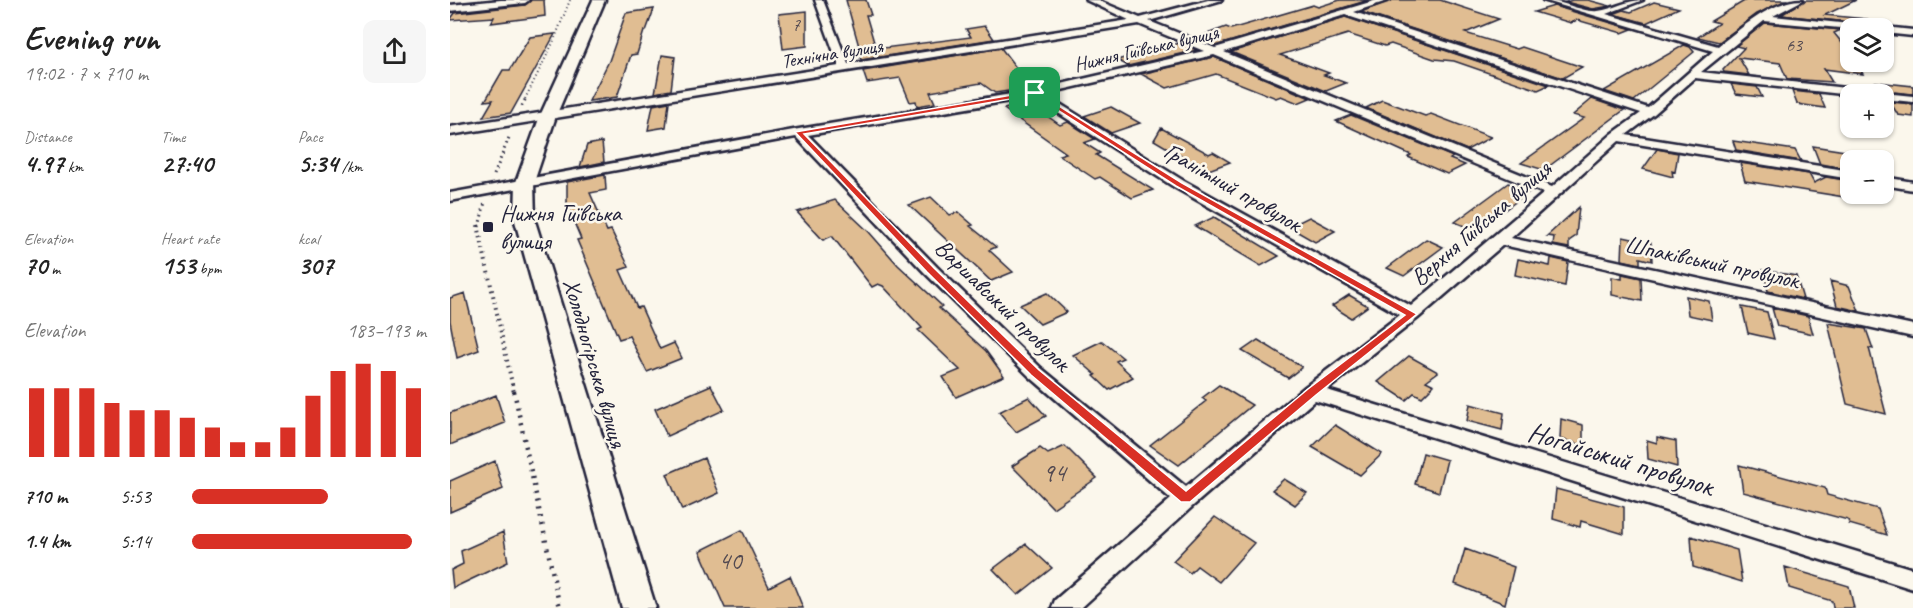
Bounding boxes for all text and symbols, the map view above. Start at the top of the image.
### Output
house number: 7 [792,14,801,36]
text: Evening run [24,17,159,59]
map controls [1840,18,1894,204]
button: layers [1840,18,1894,72]
button: share [363,20,426,83]
street label: Нижня Гиївська вулиця [1071,20,1222,77]
street label: Технічна вулиця [780,33,885,74]
house number: 63 [1786,34,1804,56]
text: 19:02 · 7 × 710 m [24,61,148,86]
pin [1009,67,1060,118]
icon: arrive [1018,76,1051,109]
button: + [1840,84,1894,138]
text: Distance [24,127,72,147]
text: Time [161,127,185,147]
text: Pace [298,127,323,147]
street label: Гранітний провулок [1159,135,1309,240]
text: 4.97 [24,147,64,180]
text: 27:40 [161,147,213,180]
text: 5:34 [298,147,338,180]
button: − [1840,150,1894,204]
street label: Верхня Гиївська вулиця [1405,153,1558,292]
text: km [64,157,83,177]
text: /km [338,157,363,177]
place label: Нижня Гиївська вулиця [500,198,623,256]
marker: Нижня Гиївська вулиця [481,220,495,234]
text: Elevation [24,229,73,249]
text: Heart rate [161,229,219,249]
text: kcal [298,229,319,249]
street label: Шпаківський провулок [1622,229,1804,296]
street label: Варшавський провулок [929,233,1079,379]
text: 70 [24,249,47,282]
text: 153 [161,249,196,282]
text: 307 [298,249,333,282]
text: m [47,259,60,279]
text: bpm [196,259,222,279]
street label: Холодногірська вулиця [557,275,634,452]
text: Elevation [24,318,86,343]
text: 183–193 m [347,318,426,343]
street label: Ногайський провулок [1524,414,1720,504]
house number: 94 [1042,456,1068,489]
text: 710 m [24,484,67,509]
text: 5:53 [120,484,151,509]
text: 1.4 km [24,529,71,554]
text: 5:14 [120,529,151,554]
house number: 40 [718,544,744,577]

